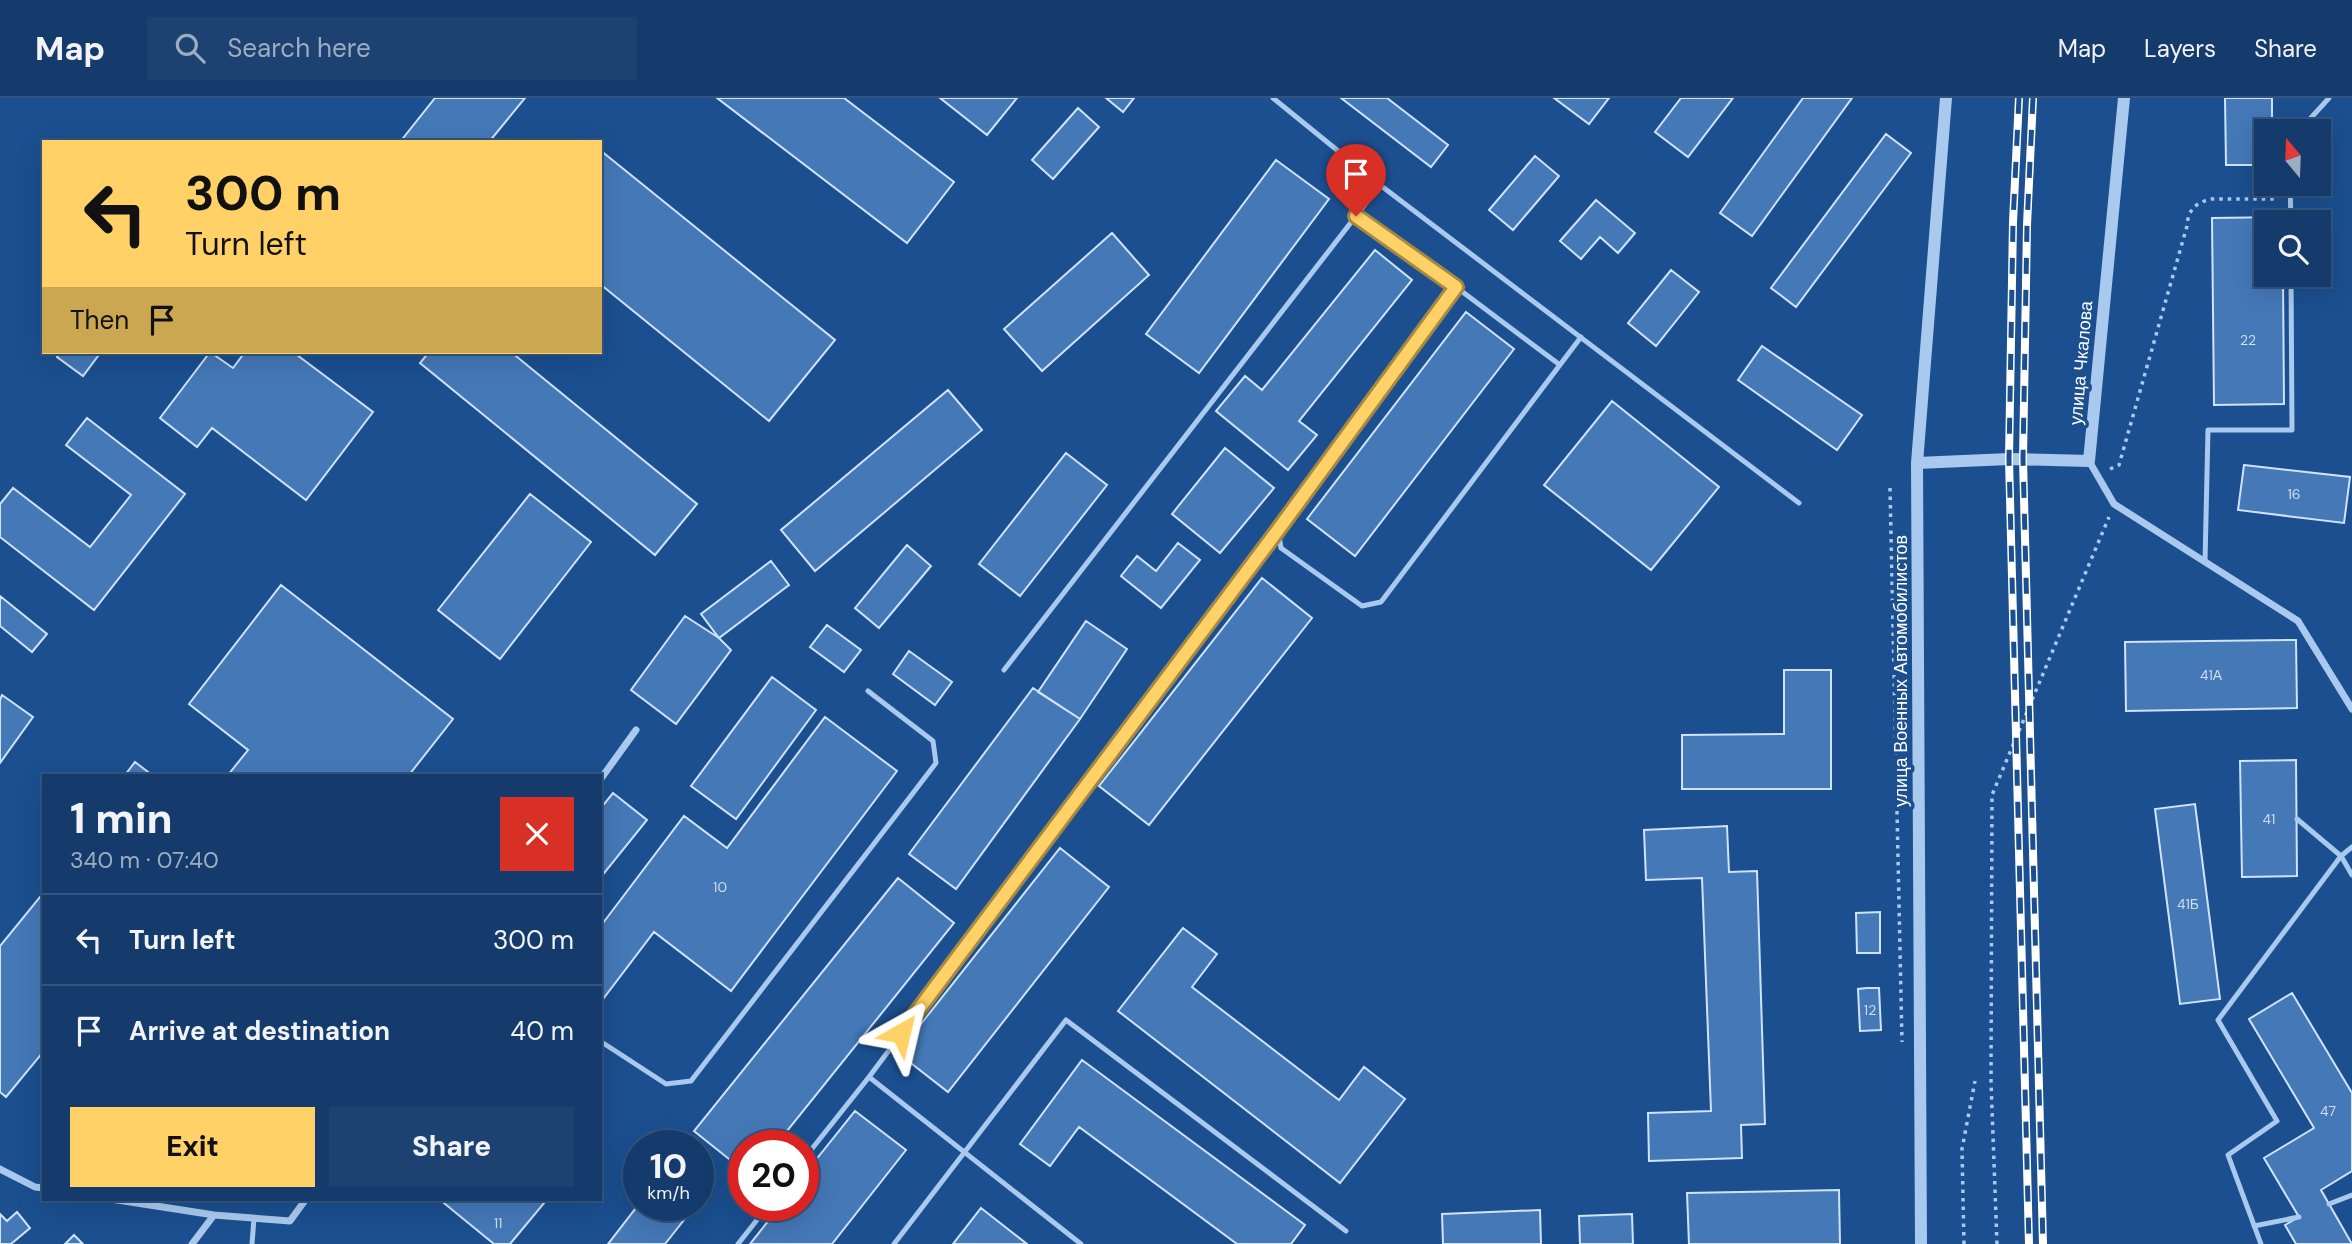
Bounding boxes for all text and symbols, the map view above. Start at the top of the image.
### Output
search box [147,17,637,80]
text: Map [35,27,105,70]
icon: search [171,29,209,67]
text: Search here [227,31,371,65]
text: Map [2058,33,2106,64]
text: Layers [2144,33,2216,64]
text: Share [2254,33,2317,64]
north arrow [2254,119,2331,196]
map controls [2254,119,2331,287]
pin [1326,144,1386,216]
icon: arrive [1337,155,1375,193]
text: 300 m [185,161,341,225]
icon: left [70,168,161,259]
button: search [2254,210,2331,287]
text: Turn left [185,223,307,265]
street label: улица Чкалова [2064,299,2098,426]
icon: arrive [143,301,181,339]
text: Then [70,303,129,337]
house number: 22 [2240,331,2256,349]
house number: 16 [2287,485,2301,503]
street label: улица Военных Автомобилистов [1889,535,1913,807]
house number: 41А [2200,666,2223,684]
text: 1 min [70,791,173,846]
button: close [500,797,574,871]
house number: 41 [2263,810,2275,828]
text: 340 m · 07:40 [70,845,219,875]
house number: 10 [713,878,727,896]
house number: 41Б [2177,895,2199,913]
icon: left [70,921,108,959]
text: Turn left [129,923,236,957]
text: 300 m [493,923,574,957]
position arrow [864,996,938,1070]
house number: 12 [1864,1001,1876,1019]
icon: arrive [70,1012,108,1050]
text: Arrive at destination [129,1014,390,1048]
text: 40 m [510,1014,574,1048]
house number: 47 [2320,1102,2336,1120]
button: Exit [70,1107,315,1187]
button: Share [329,1107,574,1187]
speed limit sign: 20 [728,1130,819,1221]
text: 10 [650,1143,687,1189]
text: km/h [647,1181,690,1205]
house number: 11 [494,1214,502,1232]

